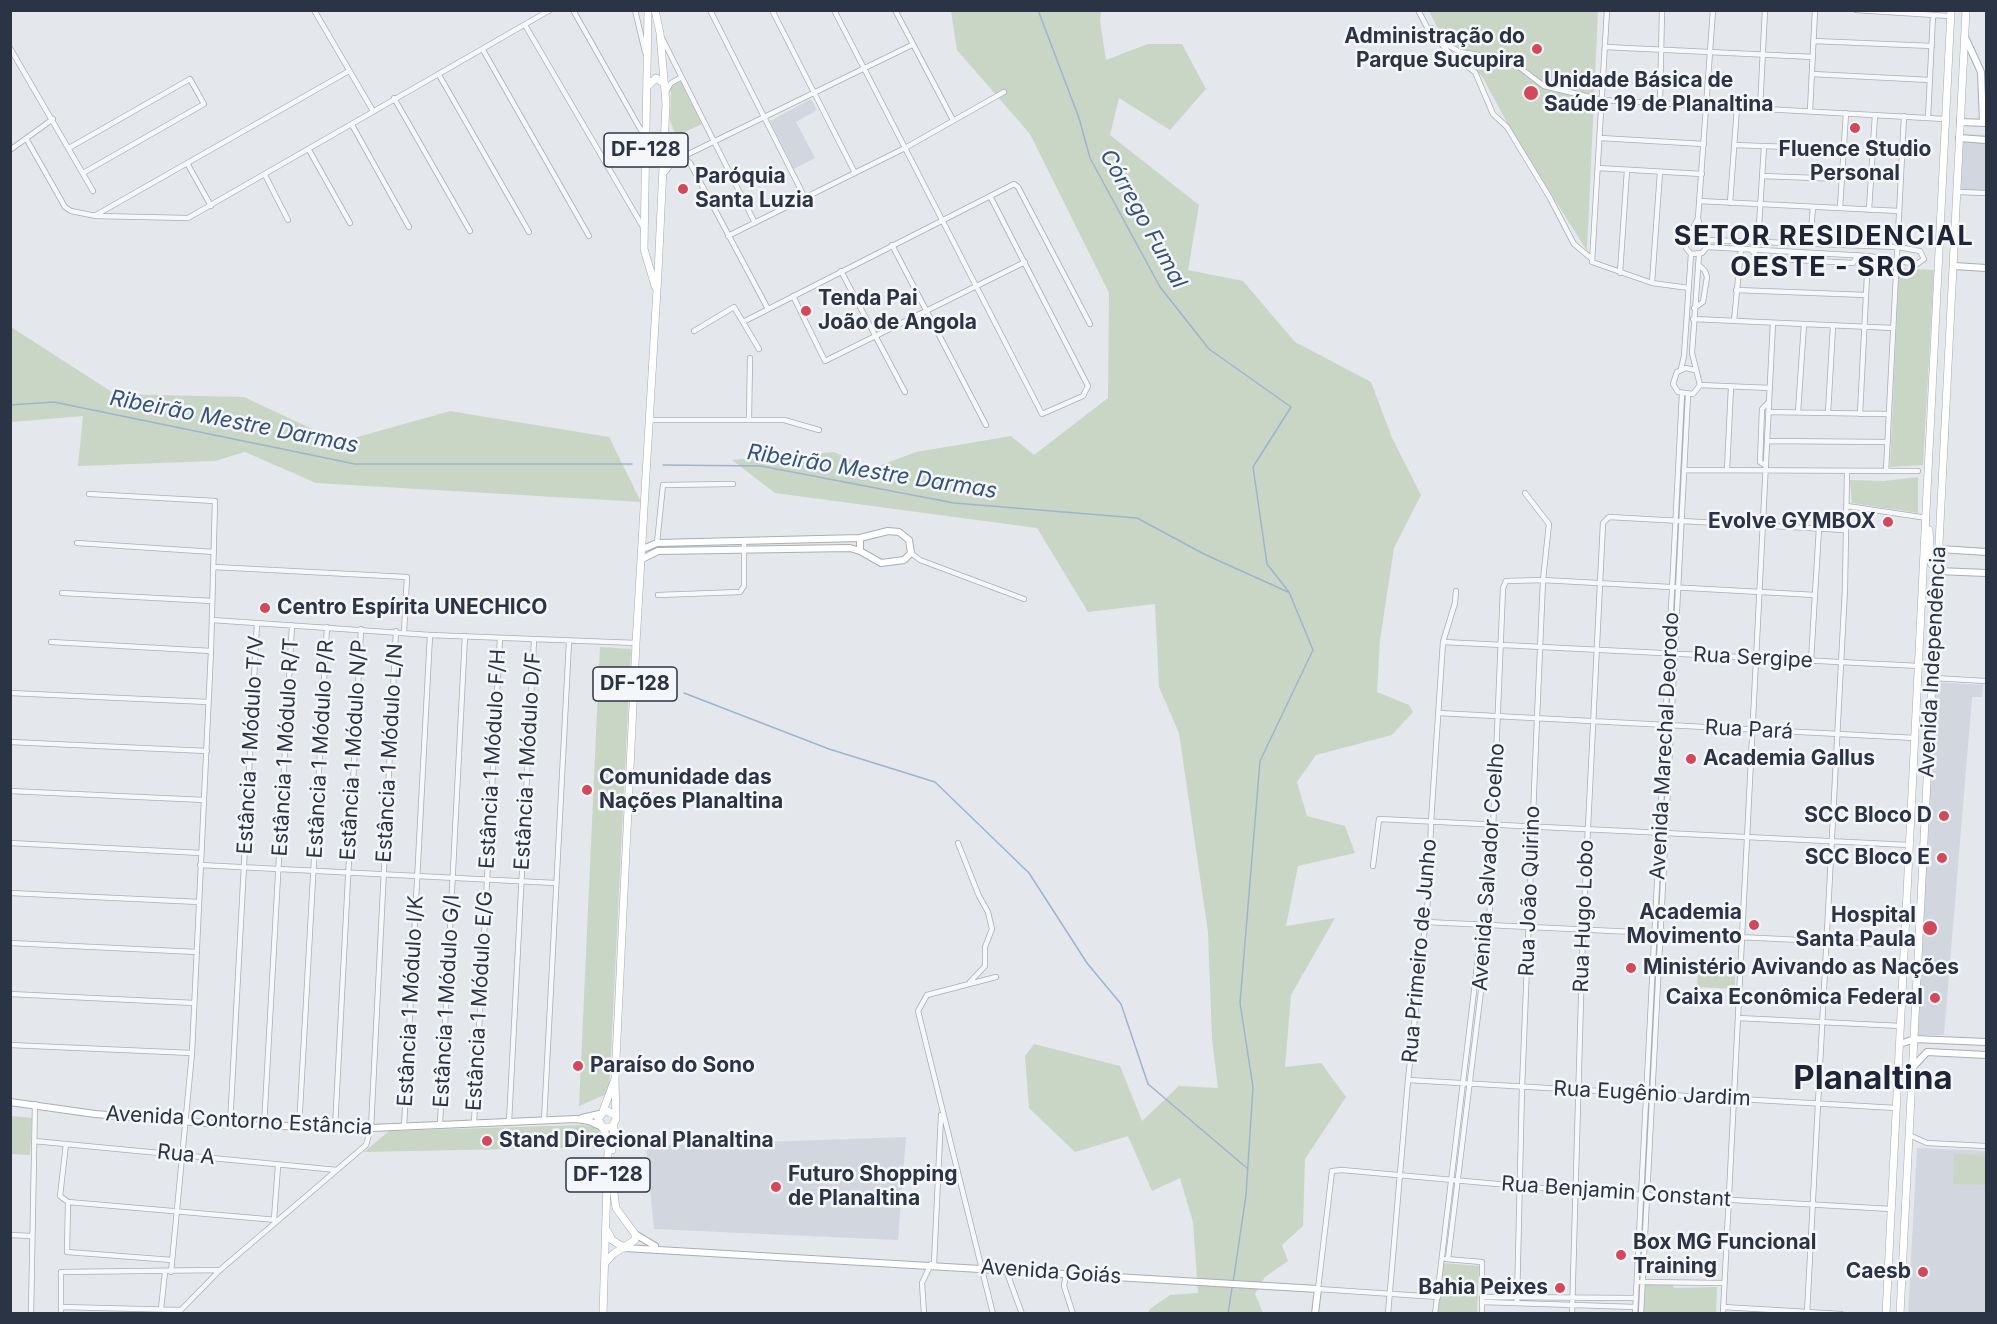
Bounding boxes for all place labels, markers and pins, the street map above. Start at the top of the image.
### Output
place label: Administração do Parque Sucupira [1344,24,1525,74]
marker: Administração do Parque Sucupira [1530,42,1544,56]
place label: Unidade Básica de Saúde 19 de Planaltina [1544,68,1774,118]
marker: Unidade Básica de Saúde 19 de Planaltina [1522,84,1540,102]
marker: Fluence Studio Personal [1848,121,1862,135]
place label: Fluence Studio Personal [1779,137,1931,187]
place label: Paróquia Santa Luzia [695,164,814,214]
marker: Paróquia Santa Luzia [676,182,690,196]
place label: Tenda Pai João de Angola [818,286,977,336]
marker: Tenda Pai João de Angola [799,304,813,318]
place label: Evolve GYMBOX [1708,509,1876,535]
marker: Evolve GYMBOX [1881,515,1895,529]
place label: Centro Espírita UNECHICO [277,595,547,621]
marker: Centro Espírita UNECHICO [258,601,272,615]
place label: Academia Gallus [1703,746,1875,772]
marker: Academia Gallus [1684,752,1698,766]
place label: Comunidade das Nações Planaltina [599,765,783,815]
marker: Comunidade das Nações Planaltina [580,783,594,797]
place label: SCC Bloco D [1804,803,1932,829]
marker: SCC Bloco D [1937,809,1951,823]
place label: SCC Bloco E [1805,845,1930,871]
marker: SCC Bloco E [1935,851,1949,865]
place label: Academia Movimento [1627,900,1742,950]
place label: Hospital Santa Paula [1796,903,1916,953]
marker: Academia Movimento [1747,918,1761,932]
marker: Hospital Santa Paula [1921,919,1939,937]
place label: Ministério Avivando as Nações [1643,955,1959,981]
marker: Ministério Avivando as Nações [1624,961,1638,975]
place label: Caixa Econômica Federal [1666,985,1923,1011]
marker: Caixa Econômica Federal [1928,991,1942,1005]
place label: Paraíso do Sono [590,1053,755,1079]
marker: Paraíso do Sono [571,1059,585,1073]
place label: Stand Direcional Planaltina [499,1128,774,1154]
marker: Stand Direcional Planaltina [480,1134,494,1148]
place label: Futuro Shopping de Planaltina [788,1162,958,1212]
marker: Futuro Shopping de Planaltina [769,1180,783,1194]
place label: Box MG Funcional Training [1633,1230,1816,1280]
marker: Box MG Funcional Training [1614,1248,1628,1262]
place label: Caesb [1846,1259,1911,1285]
marker: Caesb [1916,1265,1930,1279]
place label: Bahia Peixes [1418,1275,1548,1301]
marker: Bahia Peixes [1553,1281,1567,1295]

